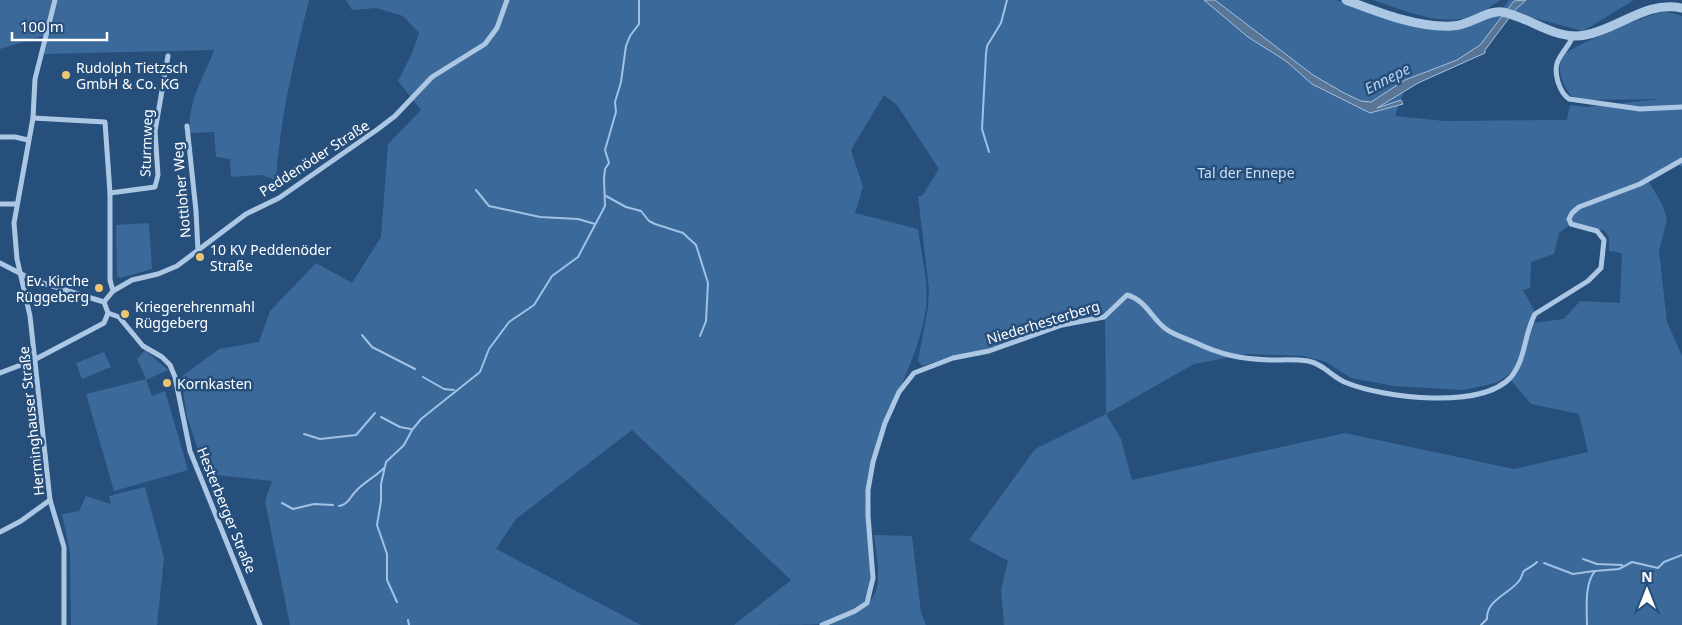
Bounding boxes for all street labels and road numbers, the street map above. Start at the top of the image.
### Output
street label: Sturmweg [135,109,157,177]
street label: Peddenöder Straße [255,115,373,201]
street label: Nottloher Weg [167,141,195,239]
street label: Niederhesterberg [984,296,1102,348]
street label: Herminghauser Straße [14,345,48,497]
street label: Hesterberger Straße [193,444,261,576]

